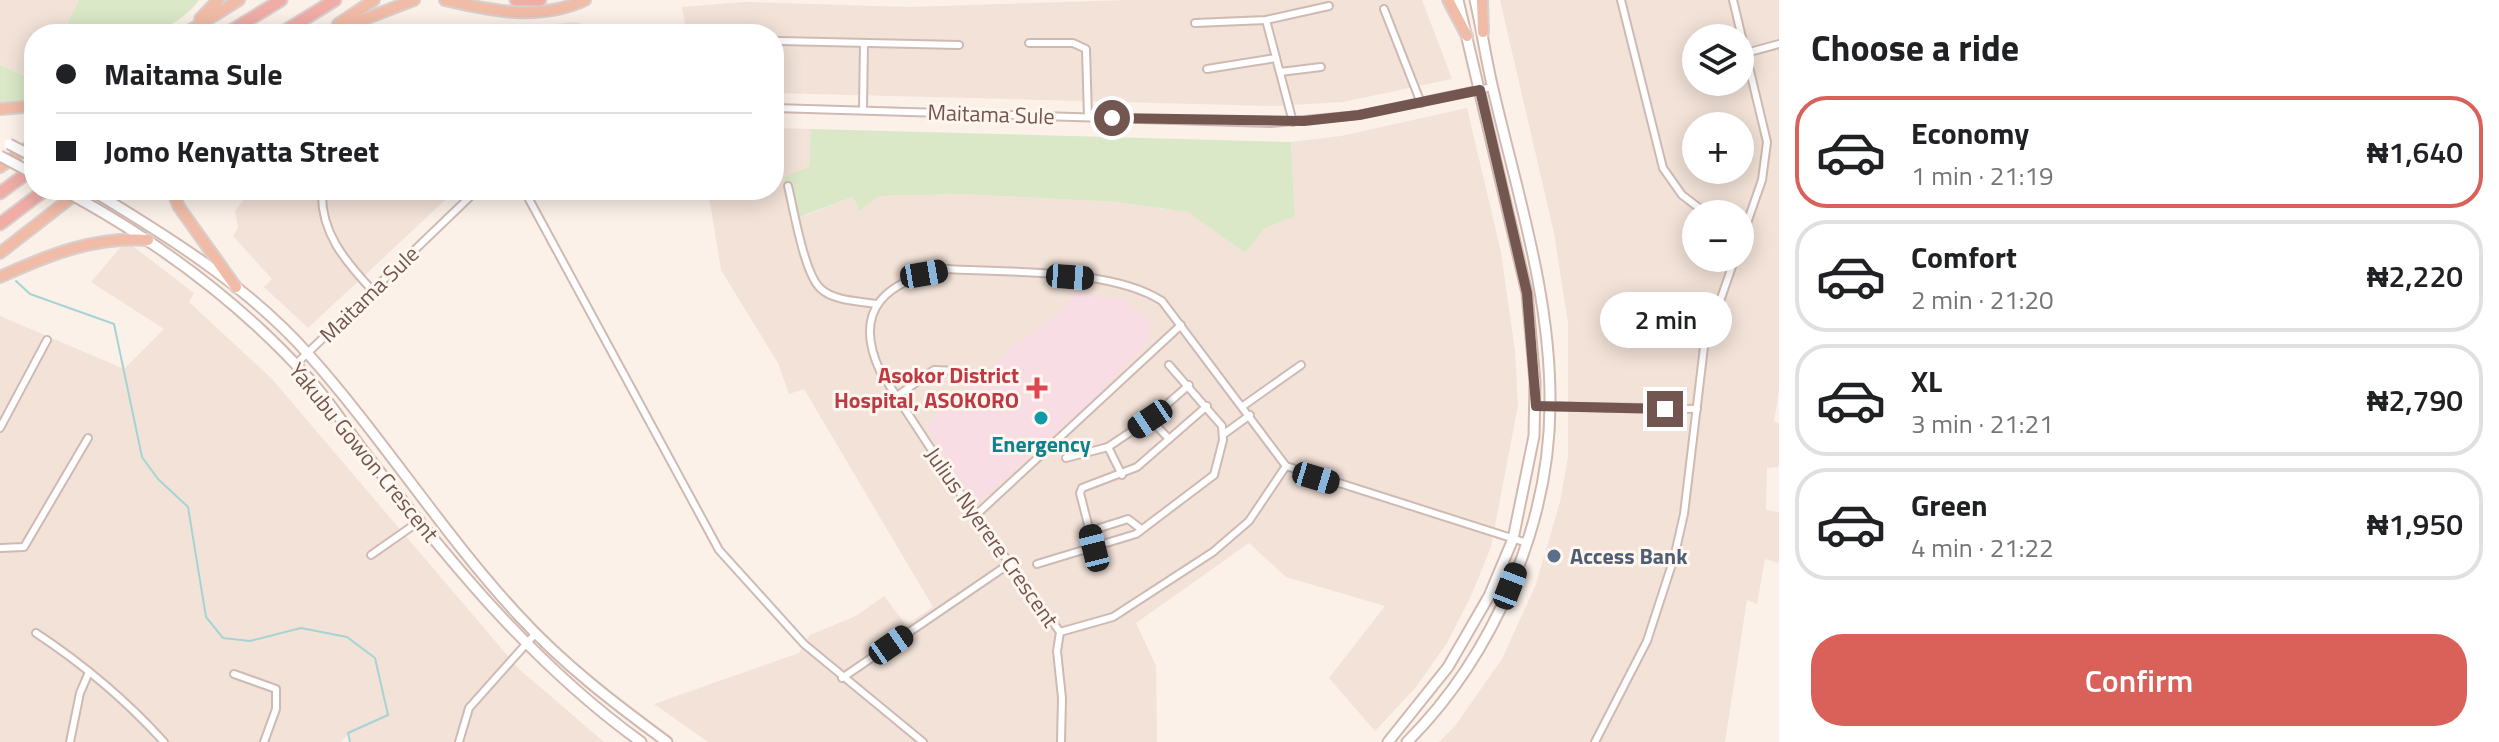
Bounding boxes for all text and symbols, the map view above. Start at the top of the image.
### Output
text: Choose a ride [1811,20,2019,75]
map controls [1682,24,1754,272]
button: layers [1682,24,1754,96]
text: Maitama Sule [104,51,282,97]
street label: Maitama Sule [927,95,1055,133]
route start [1094,100,1130,136]
text: Economy [1911,110,2029,156]
button: + [1682,112,1754,184]
icon: car [1815,116,1887,188]
text: Jomo Kenyatta Street [104,128,379,174]
text: ₦1,640 [2367,129,2463,175]
text: 1 min · 21:19 [1911,156,2054,195]
button: − [1682,200,1754,272]
text: Comfort [1911,234,2017,280]
street label: Maitama Sule [311,238,427,350]
icon: car [1815,240,1887,312]
text: ₦2,220 [2367,253,2463,299]
car [898,258,950,290]
car [1045,263,1095,291]
text: 2 min · 21:20 [1911,280,2054,319]
callout: 2 min [1599,293,1731,349]
text: 2 min [1635,300,1697,339]
street label: Yakubu Gowon Crescent [281,355,447,549]
place label: Asokor District Hospital, ASOKORO [834,358,1019,417]
text: XL [1911,358,1942,404]
icon: car [1815,364,1887,436]
marker: Asokor District Hospital, ASOKORO [1026,377,1048,399]
text: ₦2,790 [2367,377,2463,423]
route end [1647,391,1683,427]
car [1123,396,1177,442]
text: 3 min · 21:21 [1911,404,2054,443]
marker: Energency [1032,409,1050,427]
place label: Energency [991,427,1091,461]
street label: Julius Nyerere Crescent [917,440,1067,634]
car [1290,460,1342,496]
text: Green [1911,482,1988,528]
icon: car [1815,488,1887,560]
text: ₦1,950 [2367,501,2463,547]
car [1077,522,1111,574]
text: 4 min · 21:22 [1911,528,2054,567]
place label: Access Bank [1570,539,1688,573]
marker: Access Bank [1545,547,1563,565]
car [1490,559,1530,613]
car [864,621,918,669]
button: Confirm [1811,634,2467,726]

